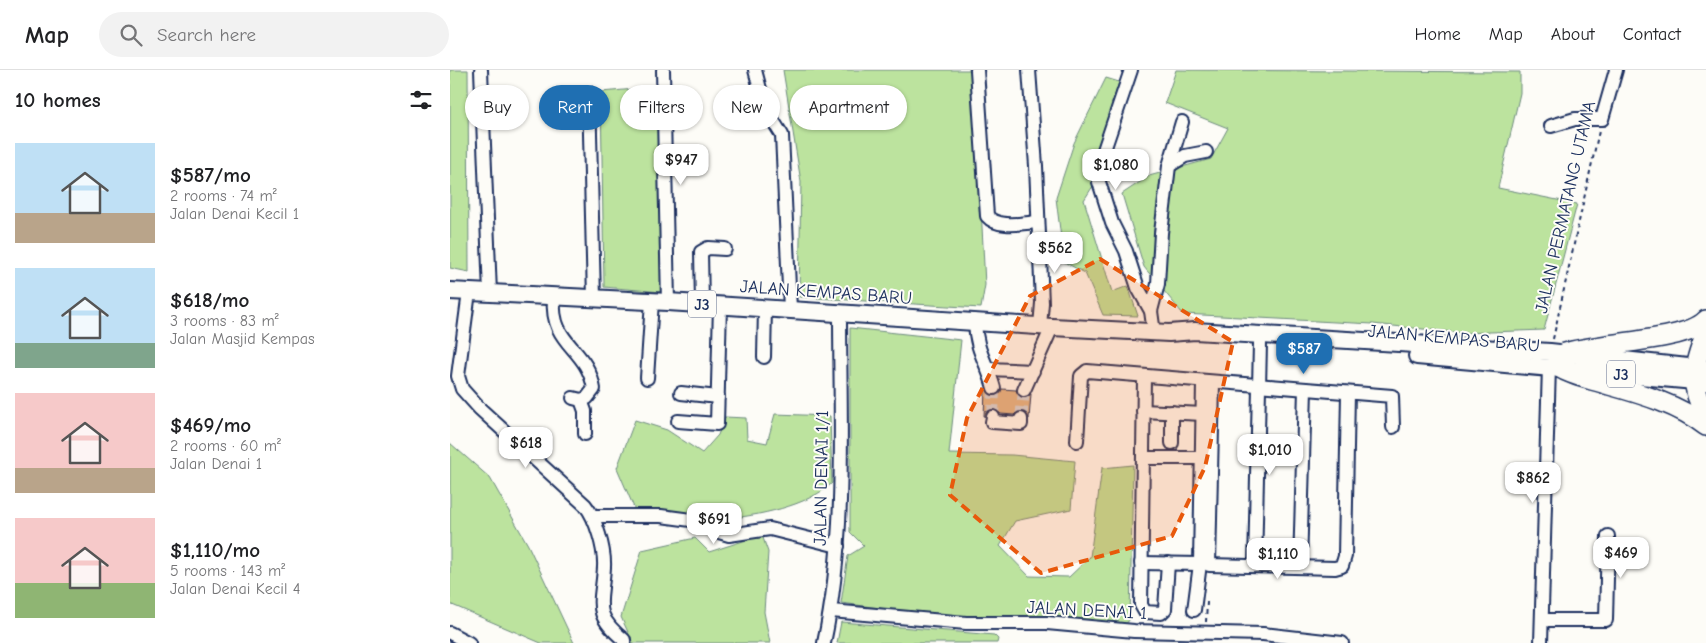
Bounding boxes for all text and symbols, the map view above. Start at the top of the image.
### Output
search box [99,12,449,57]
text: Map [25,21,69,49]
icon: search [117,21,145,49]
text: Search here [157,24,256,46]
text: Home [1414,24,1461,45]
text: Map [1489,24,1523,45]
text: About [1551,24,1595,45]
text: Contact [1623,24,1681,45]
chip: Buy [465,85,529,130]
chip: Rent [539,85,610,130]
chip: Filters [620,85,703,130]
chip: New [713,85,780,130]
chip: Apartment [790,85,907,130]
icon: filters [407,86,435,114]
text: 10 homes [15,88,101,112]
street label: JALAN PERMATANG UTAMA [1531,99,1600,315]
pin: $947 [651,144,711,186]
pin: $1,080 [1075,148,1157,191]
text: $947 [665,151,697,169]
text: $1,080 [1093,156,1139,174]
icon: home [55,163,115,223]
text: $587/mo [170,163,251,187]
text: 2 rooms · 74 m² [170,187,277,205]
text: Jalan Denai Kecil 1 [170,205,299,223]
pin: $562 [1025,232,1085,274]
text: $562 [1038,239,1072,257]
street label: JALAN KEMPAS BARU [739,276,913,309]
icon: home [55,288,115,348]
text: $618/mo [170,288,249,312]
road number: J3 [688,290,716,318]
text: 3 rooms · 83 m² [170,312,279,330]
street label: JALAN KEMPAS BARU [1367,321,1541,356]
text: Jalan Masjid Kempas [170,330,315,348]
pin: $587 [1274,332,1334,375]
text: $587 [1287,340,1321,358]
road number: J3 [1607,360,1635,388]
street label: JALAN DENAI 1/1 [810,410,833,546]
icon: home [55,413,115,473]
text: $469/mo [170,413,251,437]
pin: $618 [496,426,556,469]
text: $618 [510,434,542,452]
pin: $1,010 [1229,434,1311,476]
text: 2 rooms · 60 m² [170,437,281,455]
text: $1,010 [1248,441,1292,459]
text: Jalan Denai 1 [170,455,262,473]
pin: $862 [1503,462,1563,504]
text: $862 [1516,469,1550,487]
pin: $691 [684,502,744,545]
text: $691 [698,510,730,528]
pin: $469 [1591,536,1651,579]
icon: home [55,538,115,598]
text: $1,110/mo [170,538,260,562]
pin: $1,110 [1237,538,1319,580]
text: $469 [1604,544,1638,562]
text: $1,110 [1258,545,1298,563]
text: 5 rooms · 143 m² [170,562,285,580]
text: Jalan Denai Kecil 4 [170,580,301,598]
street label: JALAN DENAI 1 [1026,597,1148,624]

